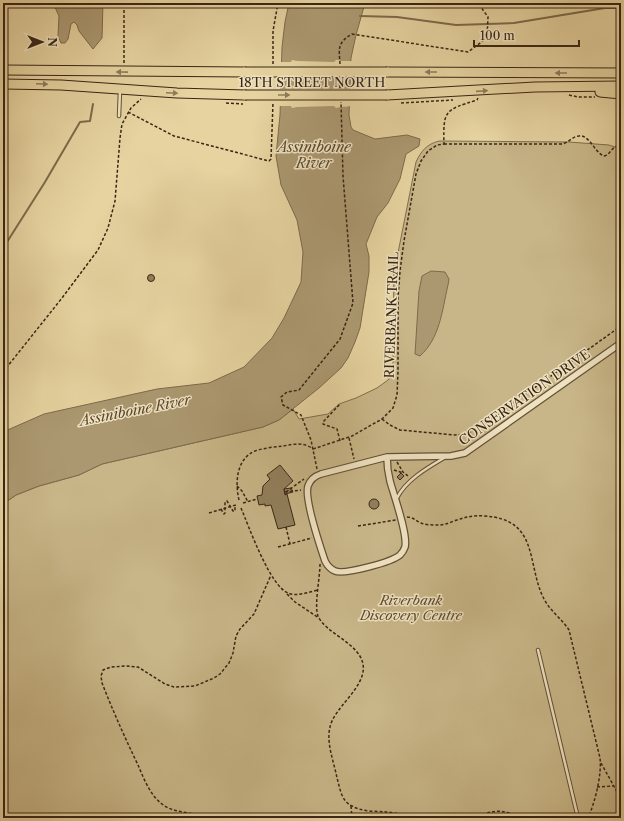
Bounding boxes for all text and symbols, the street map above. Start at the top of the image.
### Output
north arrow [22,22,62,62]
scale bar [474,22,579,48]
text: 100 m [480,28,515,43]
text: N [45,37,59,47]
one-way arrow [115,69,128,75]
one-way arrow [424,69,437,75]
one-way arrow [554,70,567,76]
street label: 18TH STREET NORTH [239,74,385,90]
one-way arrow [36,81,49,87]
one-way arrow [476,87,488,94]
one-way arrow [166,89,178,96]
one-way arrow [278,92,291,98]
water label: Assiniboine River [275,138,352,172]
street label: RIVERBANK TRAIL [381,251,401,379]
street label: CONSERVATION DRIVE [455,345,593,448]
water label: Assiniboine River [76,390,194,430]
park label: Riverbank Discovery Centre [359,592,463,623]

